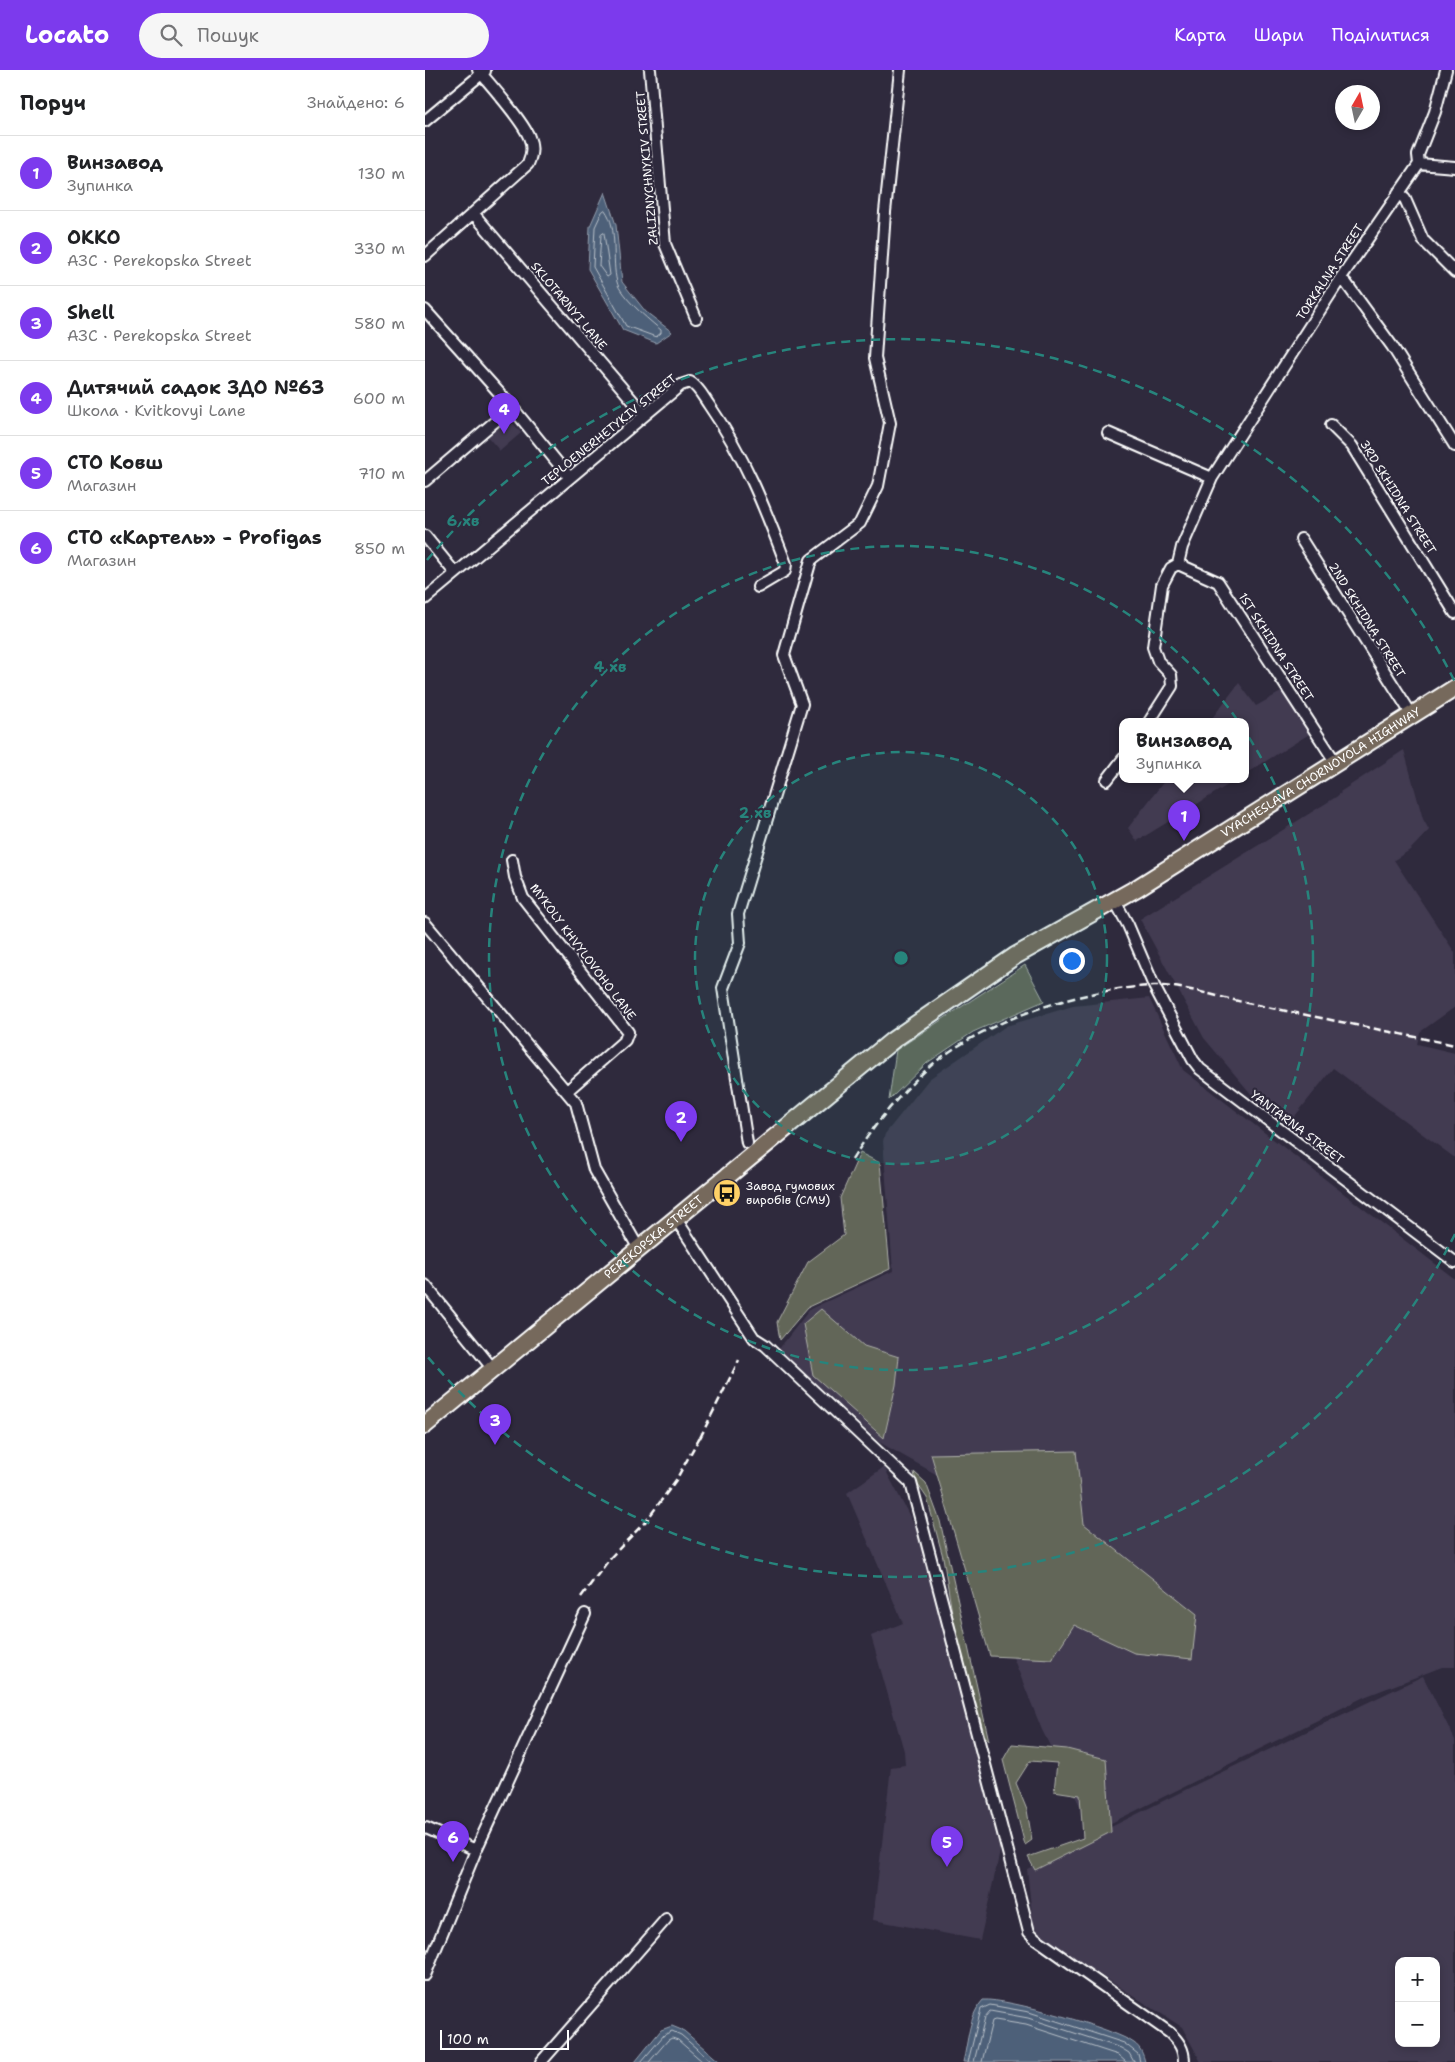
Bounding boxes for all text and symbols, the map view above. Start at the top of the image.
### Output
search box [139,13,489,58]
text: Locato [25,19,109,51]
icon: search [157,21,185,49]
text: Пошук [197,23,259,48]
text: Карта [1174,23,1226,47]
text: Шари [1254,23,1304,47]
text: Поділитися [1332,23,1430,47]
north arrow [1335,85,1380,130]
text: Поруч [20,89,86,117]
street label: ZALIZNYCHNYKIV STREET [632,90,662,246]
text: Знайдено: 6 [307,92,405,113]
text: Винзавод [67,150,163,175]
text: 1 [32,163,40,184]
text: 130 m [358,163,405,184]
text: Зупинка [67,175,133,196]
street label: TORKALNA STREET [1293,220,1368,323]
text: OKKO [67,225,120,250]
text: 2 [30,238,42,259]
text: 330 m [353,238,405,259]
text: АЗС · Perekopska Street [67,250,252,271]
street label: SKLOTARNYI LANE [527,259,611,353]
text: Shell [67,300,115,325]
text: 3 [30,313,42,334]
text: 580 m [354,313,405,334]
text: АЗС · Perekopska Street [67,325,252,346]
street label: TEPLOENERHETYKIV STREET [538,370,680,489]
text: Дитячий садок ЗДО №63 [67,375,324,400]
text: 4 [30,388,42,409]
text: 600 m [353,388,405,409]
pin: 4 [488,393,520,434]
text: Школа · Kvitkovyi Lane [67,400,246,421]
street label: 3RD SKHIDNA STREET [1356,437,1440,558]
text: СТО Ковш [67,450,163,475]
text: 5 [31,463,41,484]
text: 710 m [358,463,405,484]
text: Магазин [67,475,136,496]
text: 6 хв [447,511,479,531]
text: СТО «Картель» - Profigas [67,525,322,550]
text: 6 [30,538,42,559]
text: 850 m [354,538,405,559]
text: Магазин [67,550,136,571]
street label: 2ND SKHIDNA STREET [1325,559,1409,681]
street label: 1ST SKHIDNA STREET [1235,590,1317,705]
text: 4 хв [594,657,626,677]
street label: VYACHESLAVA CHORNOVOLA HIGHWAY [1218,703,1424,841]
popup [1119,718,1249,783]
text: Винзавод [1136,728,1232,753]
text: Зупинка [1136,753,1202,774]
pin: 1 [1168,800,1200,841]
text: 2 хв [739,803,771,823]
street label: MYKOLY KHVYLOVOHO LANE [526,881,640,1023]
your location [1059,948,1085,974]
centre of rings [892,949,910,967]
street label: YANTARNA STREET [1247,1087,1347,1168]
pin: 2 [665,1101,697,1142]
bus stop icon: Завод гумових виробів (СМУ) [712,1178,742,1208]
place label: Завод гумових виробів (СМУ) [746,1178,835,1208]
street label: PEREKOPSKA STREET [601,1191,707,1282]
pin: 3 [479,1404,511,1445]
pin: 6 [437,1821,469,1862]
pin: 5 [931,1826,963,1867]
map controls [1395,1957,1440,2047]
button: + [1395,1957,1440,2002]
button: − [1395,2002,1440,2047]
scale bar [440,2027,569,2050]
text: 100 m [447,2030,489,2048]

